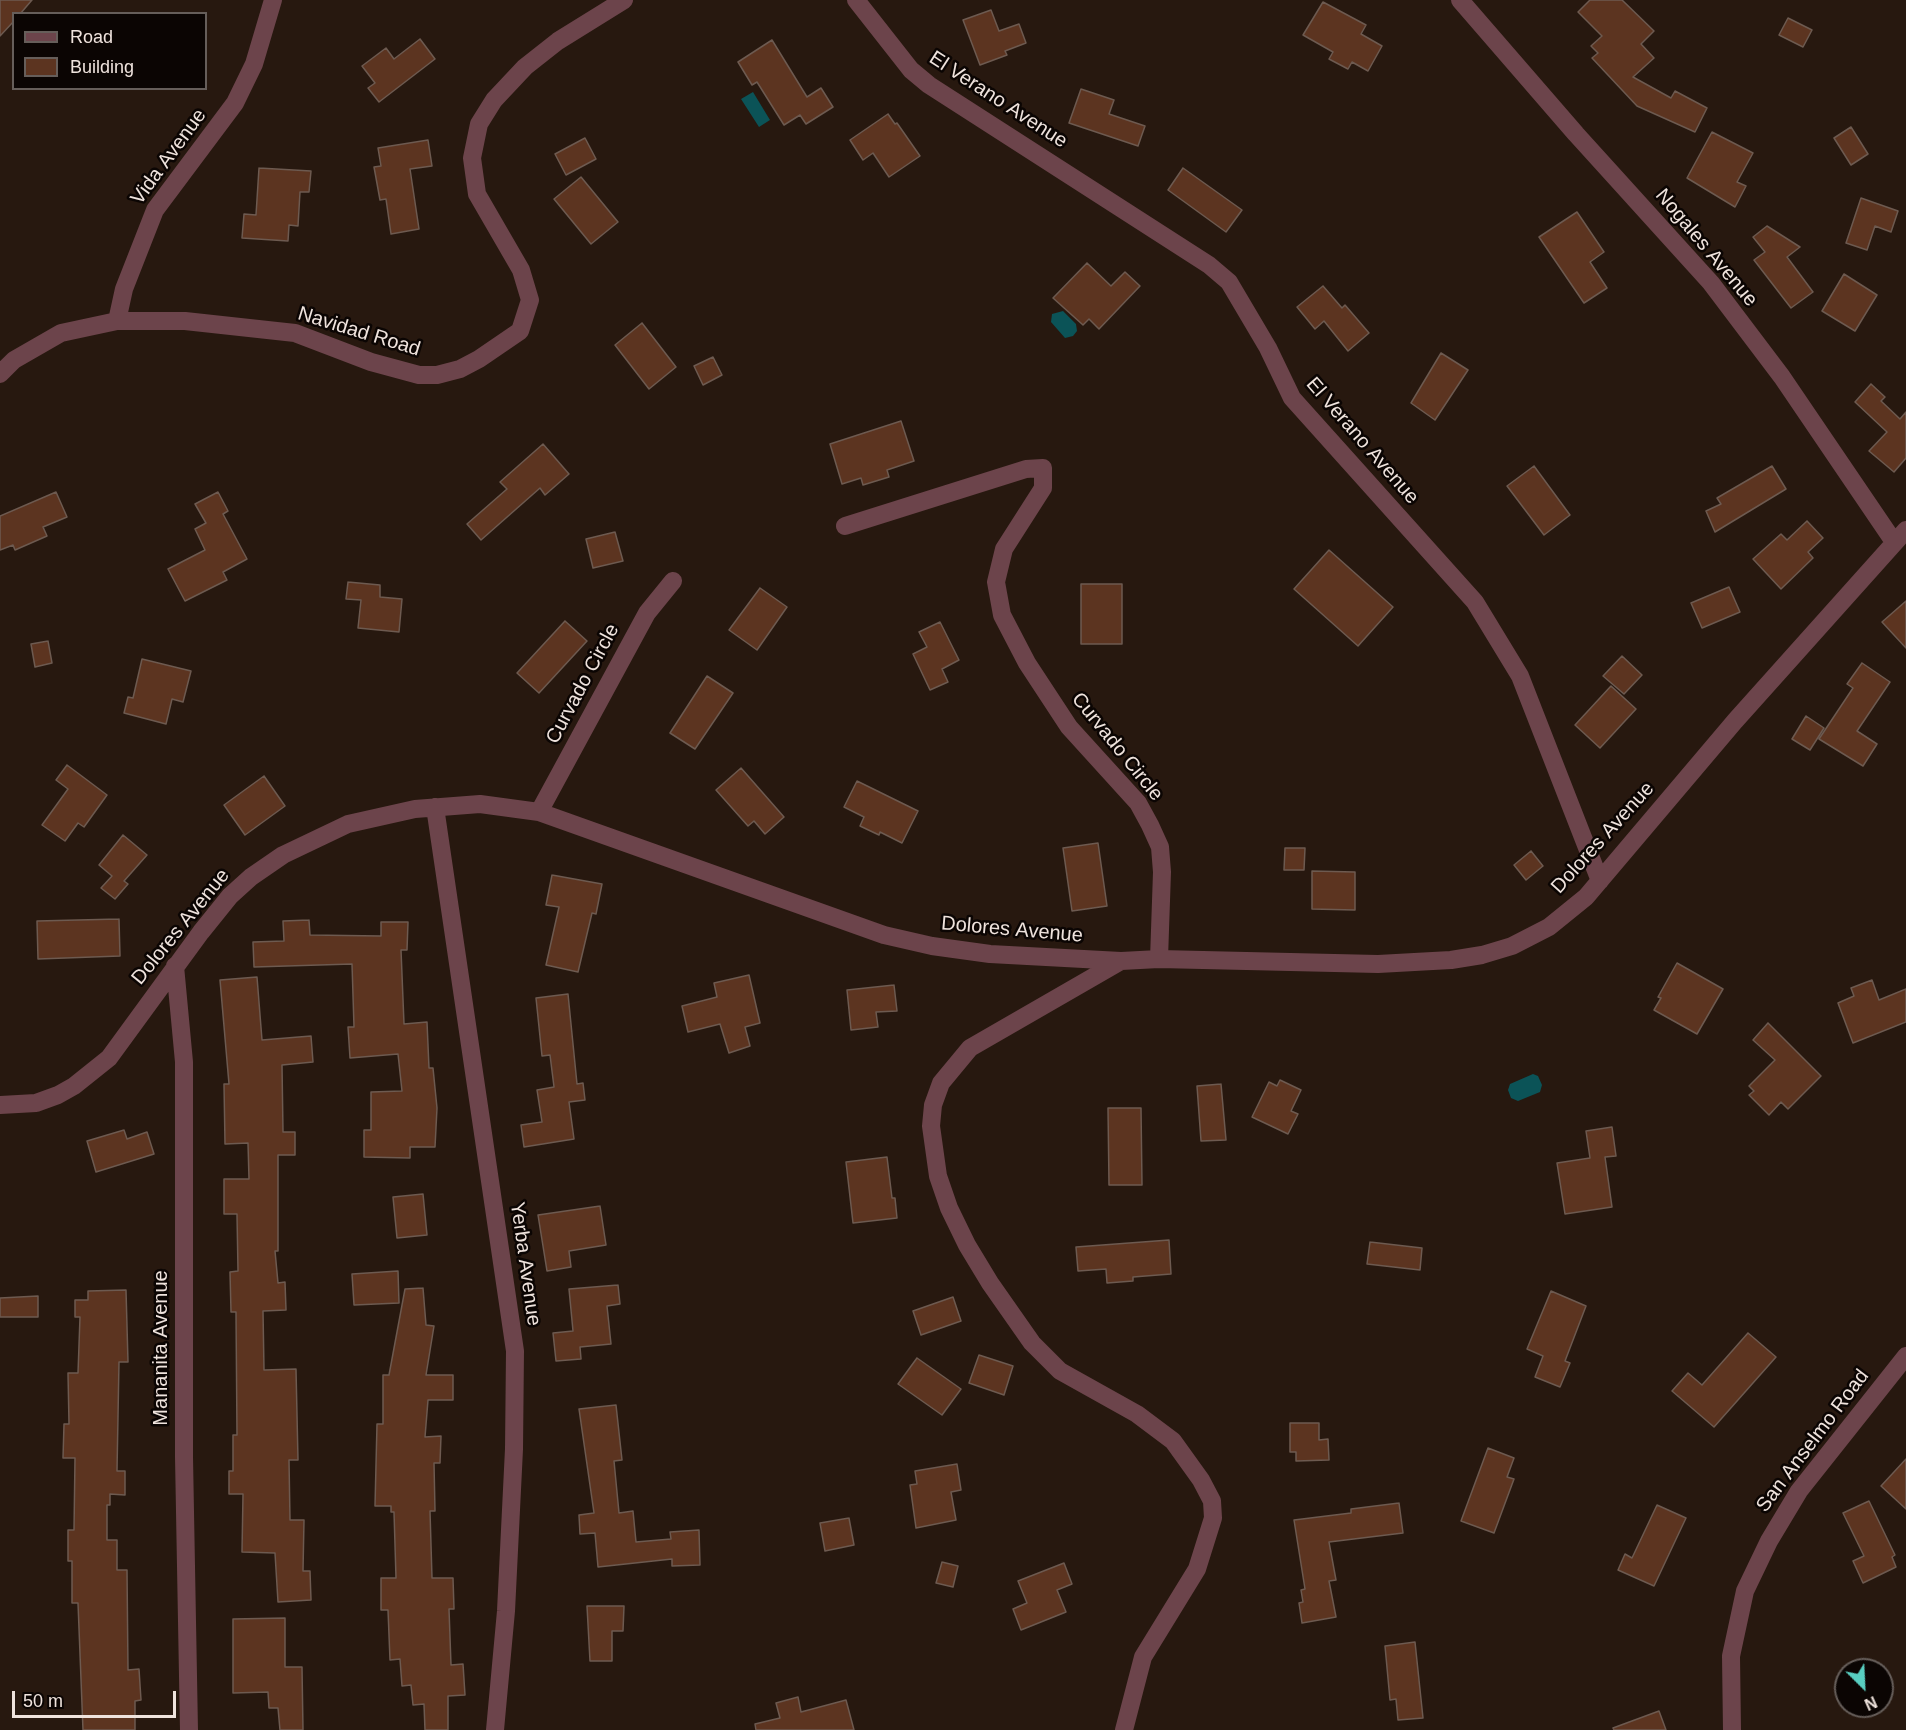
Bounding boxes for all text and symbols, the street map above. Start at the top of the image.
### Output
legend [12,12,207,90]
text: Road [70,27,113,47]
street label: El Verano Avenue [924,46,1072,154]
text: Building [70,57,134,77]
street label: Vida Avenue [126,104,212,210]
street label: Nogales Avenue [1650,184,1762,312]
street label: Navidad Road [295,302,423,362]
street label: El Verano Avenue [1301,373,1423,509]
street label: Curvado Circle [541,620,625,748]
street label: Curvado Circle [1066,688,1168,806]
street label: Dolores Avenue [1547,777,1659,899]
street label: Dolores Avenue [127,864,235,990]
street label: Dolores Avenue [940,912,1084,948]
street label: Yerba Avenue [504,1201,546,1327]
street label: Mananita Avenue [149,1270,173,1426]
street label: San Anselmo Road [1752,1365,1874,1517]
north arrow [1834,1658,1894,1718]
scale bar [15,1679,178,1717]
text: 50 m [23,1691,63,1711]
text: N [1862,1693,1879,1713]

